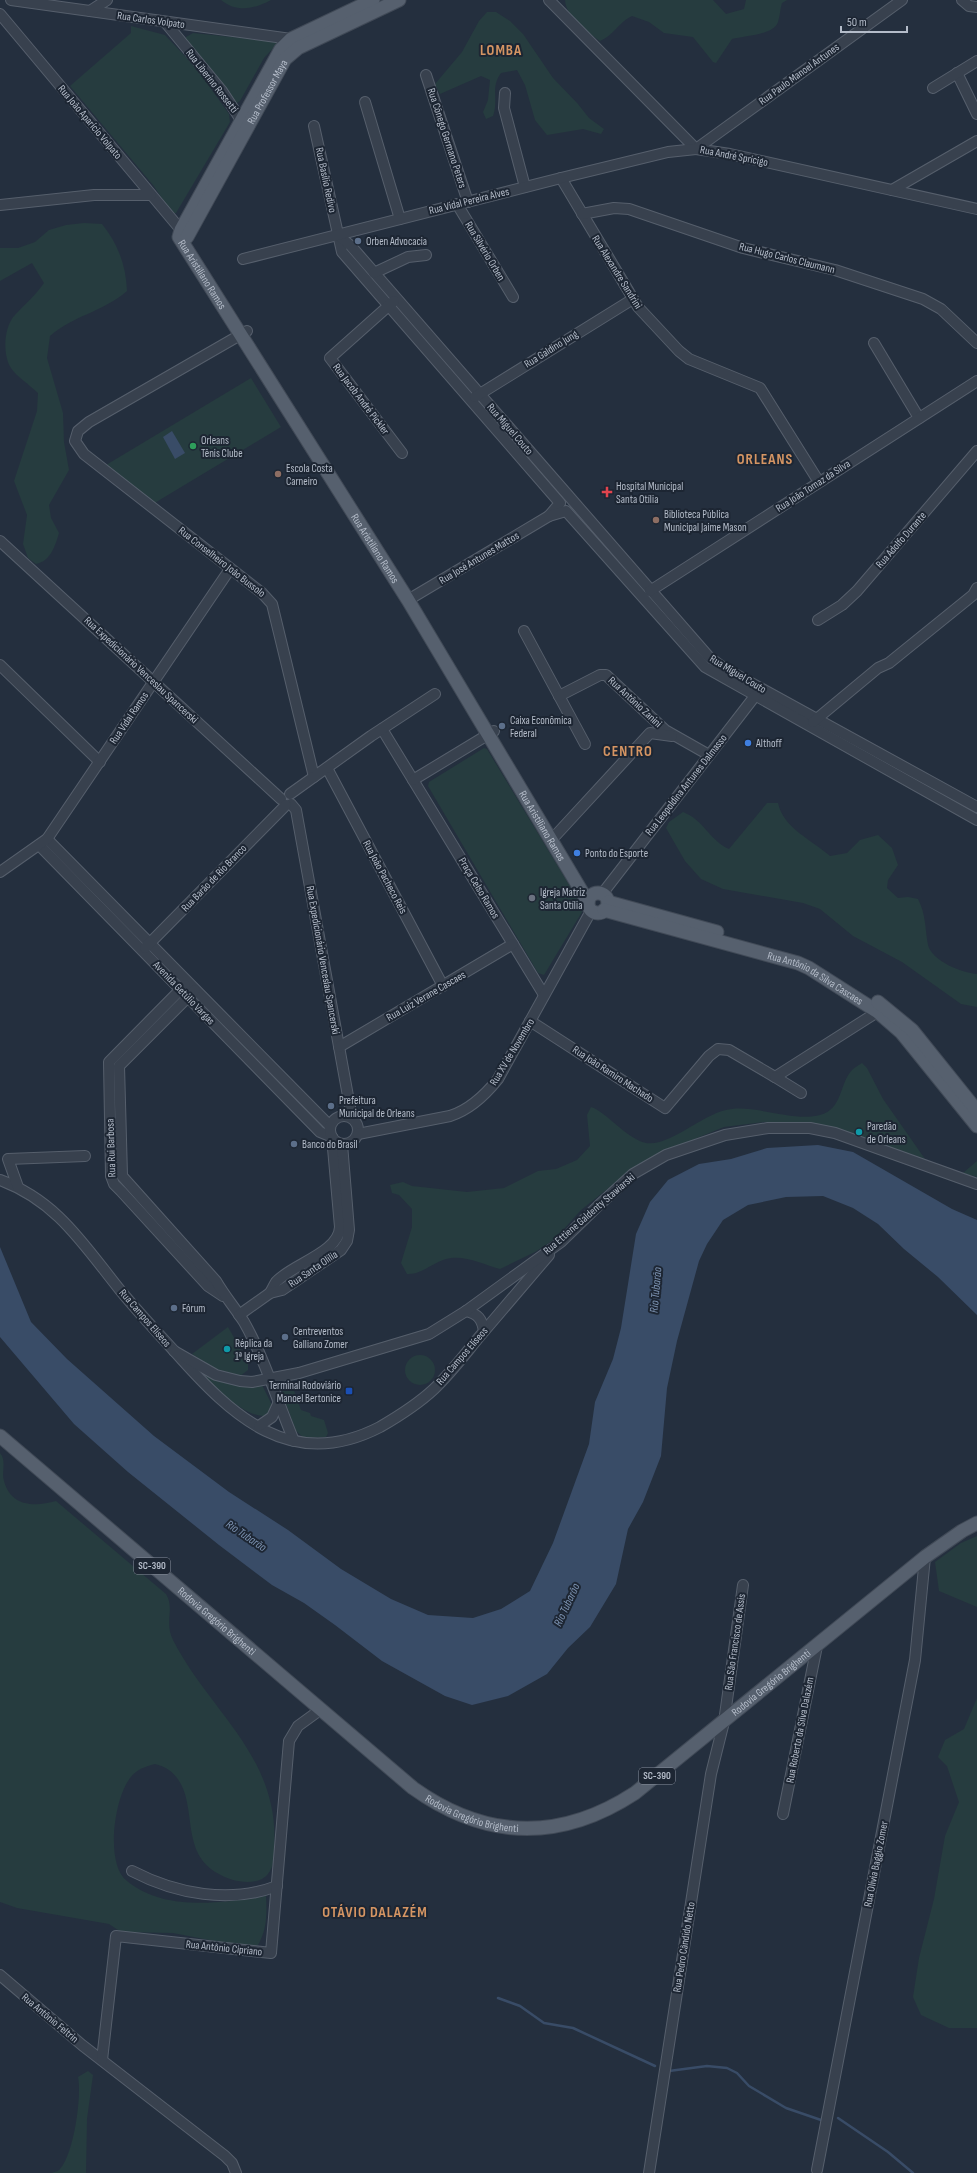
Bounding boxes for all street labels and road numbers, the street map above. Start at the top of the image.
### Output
street label: Rua Carlos Volpato [116,9,186,31]
street label: Rua Paulo Manoel Antunes [756,40,842,108]
street label: Rua Liberino Rossetti [183,46,241,116]
street label: Rua Professor Maya [244,57,290,126]
street label: Rua João Aparício Volpato [55,82,125,162]
street label: Rua Cônego Germano Peters [425,86,469,190]
street label: Rua André Spricigo [699,143,769,169]
street label: Rua Basílio Redivo [313,146,339,214]
street label: Rua Vidal Pereira Alves [428,185,510,217]
street label: Rua Silvério Orben [462,219,508,283]
street label: Rua Alexandre Sandrini [589,233,645,311]
street label: Rua Aristiliano Ramos [176,237,229,311]
street label: Rua Hugo Carlos Claumann [738,240,837,276]
street label: Rua Galdino Jung [522,327,581,371]
street label: Rua Jacob André Pickler [330,361,392,437]
street label: Rua Miguel Couto [484,401,536,458]
street label: Rua João Tomaz da Silva [773,457,853,515]
street label: Rua Adolfo Durante [873,509,929,571]
street label: Rua Aristiliano Ramos [349,511,402,585]
street label: Rua Conselheiro João Bussolo [176,524,268,600]
street label: Rua José Antunes Mattos [437,529,521,587]
street label: Rua Expedicionário Venceslau Spancerski [81,614,201,726]
street label: Rua Miguel Couto [707,652,769,696]
street label: Rua Antônio Zanini [606,674,664,730]
street label: Rua Vidal Ramos [107,689,151,747]
street label: Rua Leopoldina Antunes Dalmasso [642,731,730,838]
street label: Rua Aristiliano Ramos [517,788,569,863]
street label: Rua João Pacheco Reis [360,838,410,916]
street label: Rua Barão de Rio Branco [179,841,250,914]
street label: Praça Celso Ramos [456,855,502,921]
street label: Rua Expedicionário Venceslau Spancerski [304,885,342,1035]
street label: Rua Antônio da Silva Cascaes [766,949,866,1007]
street label: Avenida Getúlio Vargas [150,958,218,1027]
street label: Rua Luiz Verane Cascaes [384,968,468,1024]
street label: Rua XV de Novembro [487,1016,537,1088]
street label: Rua João Ramiro Machado [570,1043,656,1105]
street label: Rua Rui Barbosa [103,1118,119,1178]
street label: Rua Ettiene Galdenty Stawiarski [541,1171,637,1257]
street label: Rua Santa Olília [286,1248,340,1290]
street label: Rua Campos Elíseos [116,1286,174,1350]
street label: Rua Campos Elíseos [433,1324,491,1388]
road number: SC-390 [134,1558,170,1574]
street label: Rodovia Gregório Brighenti [175,1584,258,1658]
street label: Rua São Francisco de Assis [722,1593,748,1691]
street label: Rodovia Gregório Brighenti [729,1646,813,1718]
street label: Rua Roberto da Silva Dalazém [783,1676,817,1784]
road number: SC-390 [639,1768,675,1784]
street label: Rodovia Gregório Brighenti [423,1792,519,1835]
street label: Rua Olívia Baggio Zomer [861,1820,891,1908]
street label: Rua Pedro Cândido Netto [670,1900,698,1993]
street label: Rua Antônio Cipriano [185,1938,263,1959]
street label: Rua Antônio Feltrin [19,1991,81,2046]

